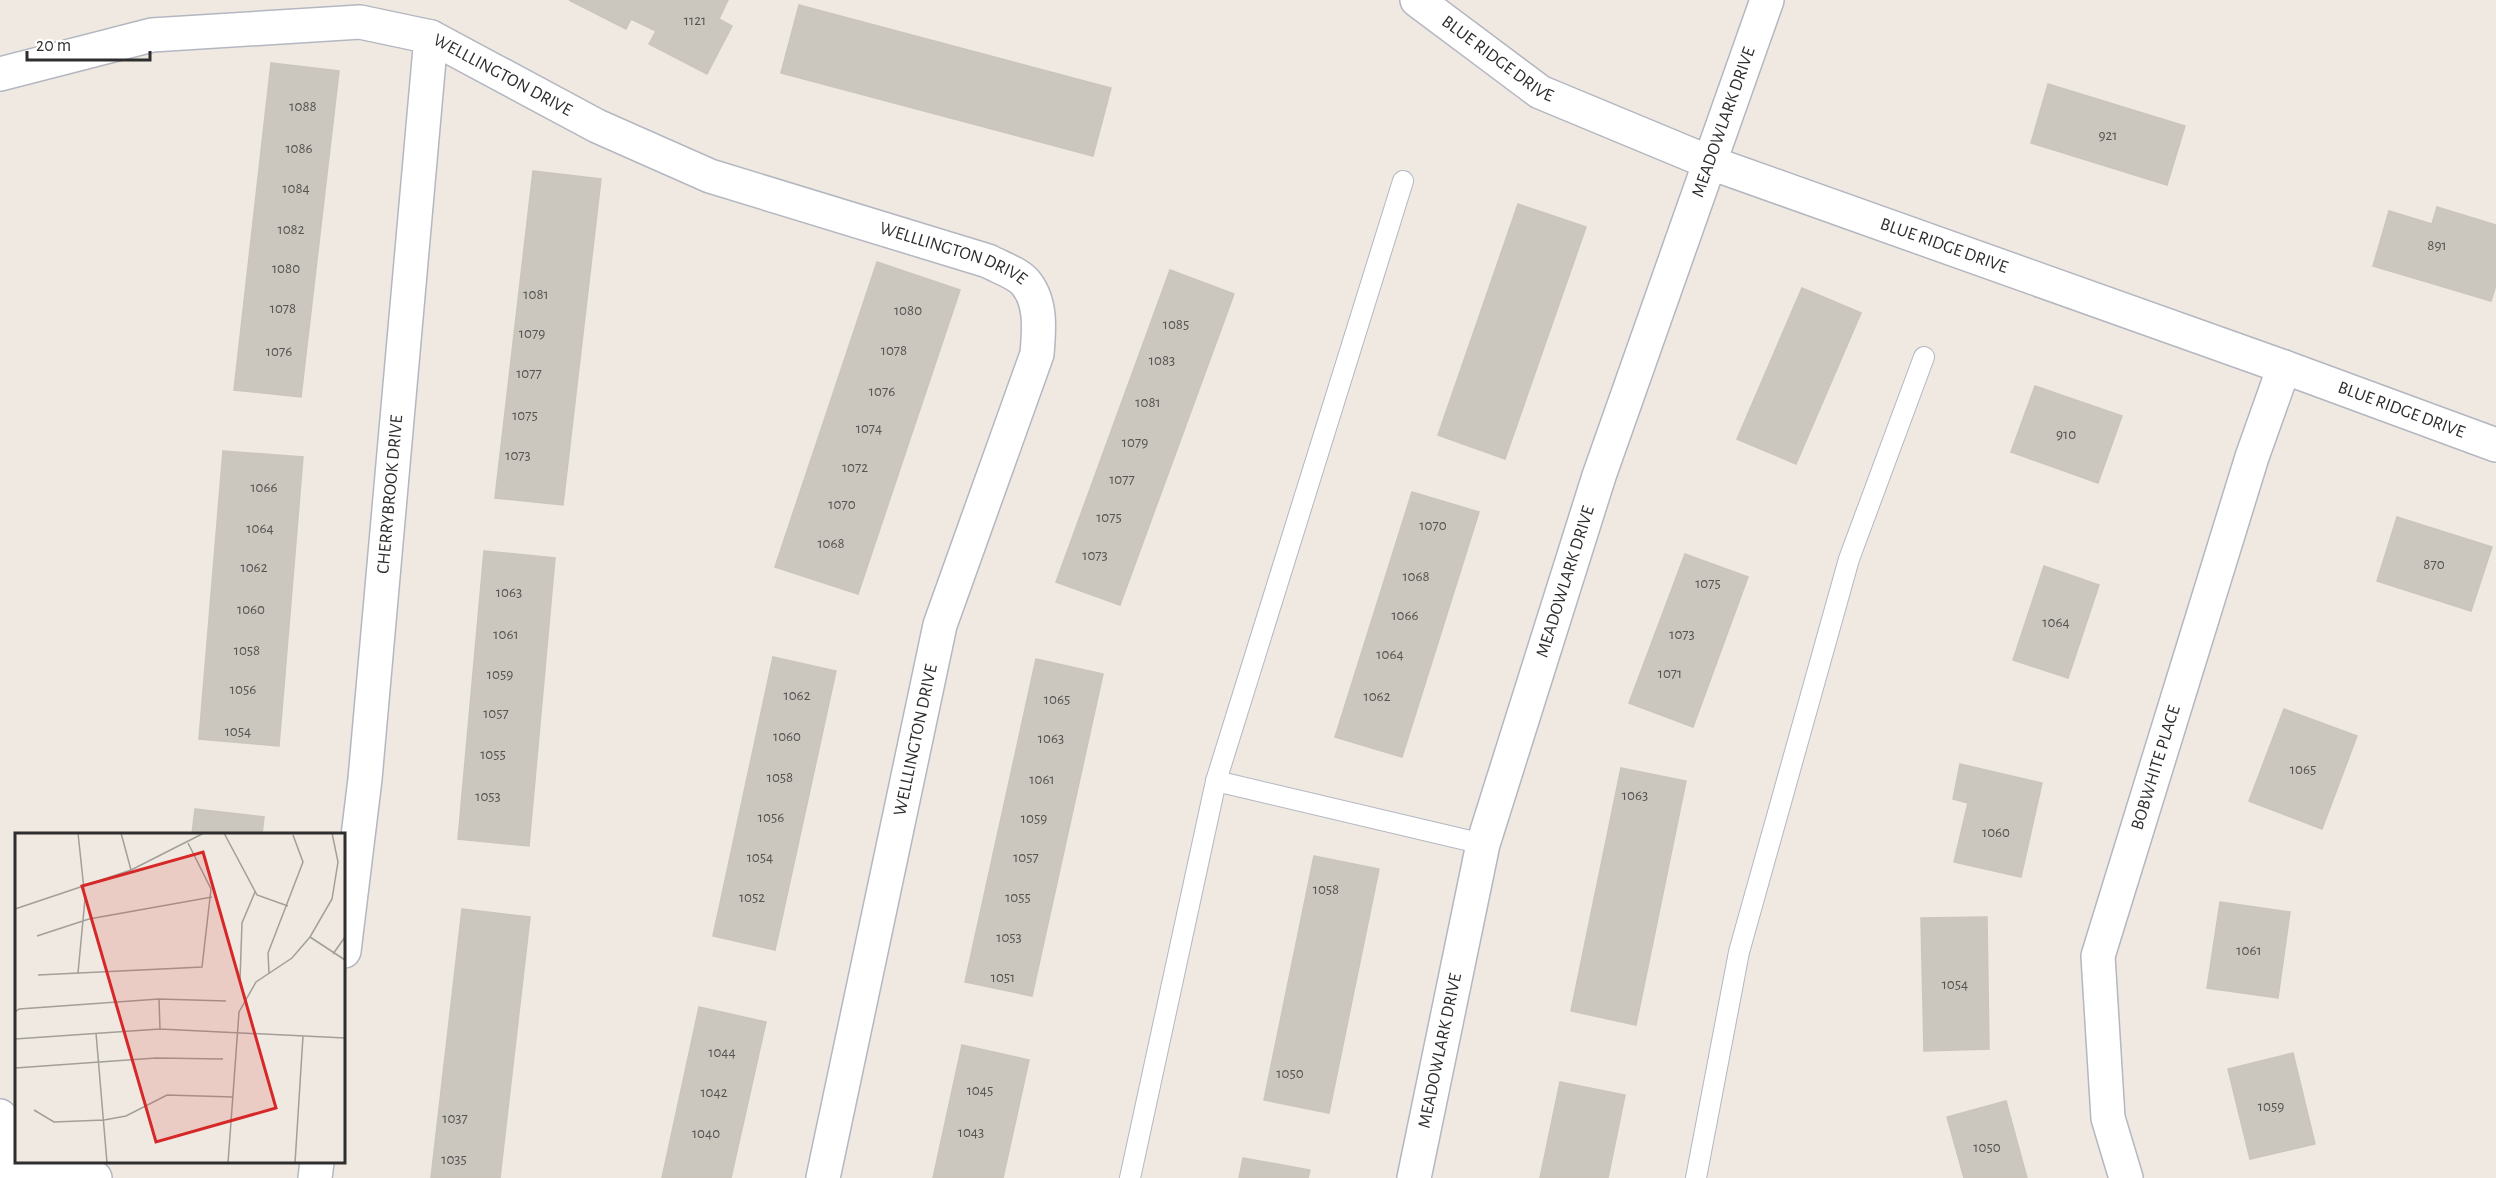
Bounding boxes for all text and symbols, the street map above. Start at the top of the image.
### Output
house number: 1121 [684,13,706,28]
street label: BLUE RIDGE DRIVE [1438,13,1556,106]
scale bar [27,24,150,62]
street label: WELLLINGTON DRIVE [430,31,575,120]
text: 20 m [36,37,71,55]
street label: MEADOWLARK DRIVE [1689,45,1759,200]
house number: 1088 [289,99,317,114]
house number: 921 [2098,128,2118,143]
house number: 1086 [285,141,313,156]
house number: 1084 [282,181,310,196]
street label: BLUE RIDGE DRIVE [1878,215,2010,277]
street label: WELLLINGTON DRIVE [877,219,1030,288]
house number: 1082 [277,222,305,237]
house number: 891 [2427,238,2447,253]
house number: 1080 [272,261,300,276]
house number: 1081 [523,287,549,302]
house number: 1078 [270,301,296,316]
house number: 1080 [894,303,922,318]
house number: 1085 [1163,317,1189,332]
house number: 1079 [519,326,545,341]
house number: 1078 [881,343,907,358]
house number: 1076 [266,344,292,359]
house number: 1083 [1149,353,1175,368]
house number: 1077 [516,366,542,381]
street label: BLUE RIDGE DRIVE [2335,379,2468,442]
house number: 1076 [869,384,895,399]
house number: 1081 [1135,395,1161,410]
house number: 1075 [512,408,538,423]
street label: CHERRYBROOK DRIVE [374,414,406,575]
house number: 1074 [856,421,882,436]
house number: 910 [2056,427,2076,442]
house number: 1079 [1122,435,1148,450]
house number: 1073 [505,448,531,463]
house number: 1072 [842,460,868,475]
house number: 1077 [1109,472,1135,487]
house number: 1066 [250,480,278,495]
house number: 1070 [828,497,856,512]
street label: MEADOWLARK DRIVE [1533,503,1598,660]
house number: 1075 [1096,510,1122,525]
house number: 1070 [1419,518,1447,533]
house number: 1064 [246,521,274,536]
house number: 1068 [817,536,845,551]
house number: 1073 [1082,548,1108,563]
house number: 870 [2423,557,2445,572]
house number: 1062 [241,560,268,575]
house number: 1068 [1402,569,1430,584]
house number: 1075 [1695,576,1721,591]
house number: 1063 [496,585,522,600]
house number: 1060 [237,602,265,617]
house number: 1066 [1391,608,1419,623]
house number: 1064 [2042,615,2070,630]
house number: 1061 [493,627,519,642]
house number: 1073 [1669,627,1695,642]
house number: 1058 [234,643,260,658]
house number: 1064 [1376,647,1404,662]
street label: WELLLINGTON DRIVE [891,662,941,817]
house number: 1071 [1658,666,1682,681]
house number: 1059 [487,667,513,682]
house number: 1056 [230,682,256,697]
house number: 1062 [784,688,811,703]
house number: 1062 [1364,689,1391,704]
house number: 1065 [1044,692,1070,707]
street label: BOBWHITE PLACE [2128,703,2184,832]
house number: 1057 [483,706,509,721]
house number: 1054 [225,724,251,739]
house number: 1060 [773,729,801,744]
house number: 1063 [1038,731,1064,746]
house number: 1055 [480,747,506,762]
house number: 1065 [2290,762,2316,777]
house number: 1058 [767,770,793,785]
house number: 1061 [1029,772,1055,787]
house number: 1063 [1622,788,1648,803]
house number: 1053 [475,789,501,804]
house number: 1056 [758,810,784,825]
house number: 1059 [1021,811,1047,826]
house number: 1060 [1982,825,2010,840]
inset map [15,833,345,1163]
house number: 1054 [747,850,773,865]
house number: 1057 [1013,850,1039,865]
house number: 1058 [1313,882,1339,897]
house number: 1052 [739,890,765,905]
house number: 1055 [1005,890,1031,905]
house number: 1053 [996,930,1022,945]
house number: 1061 [2236,943,2262,958]
house number: 1051 [991,970,1015,985]
street label: MEADOWLARK DRIVE [1416,971,1465,1130]
house number: 1054 [1942,977,1968,992]
house number: 1044 [708,1045,736,1060]
house number: 1050 [1276,1066,1304,1081]
house number: 1045 [967,1083,993,1098]
house number: 1042 [700,1085,728,1100]
house number: 1059 [2258,1099,2284,1114]
house number: 1037 [442,1111,468,1126]
house number: 1043 [958,1125,984,1140]
house number: 1040 [692,1126,720,1141]
house number: 1050 [1973,1140,2001,1155]
house number: 1035 [441,1152,467,1167]

